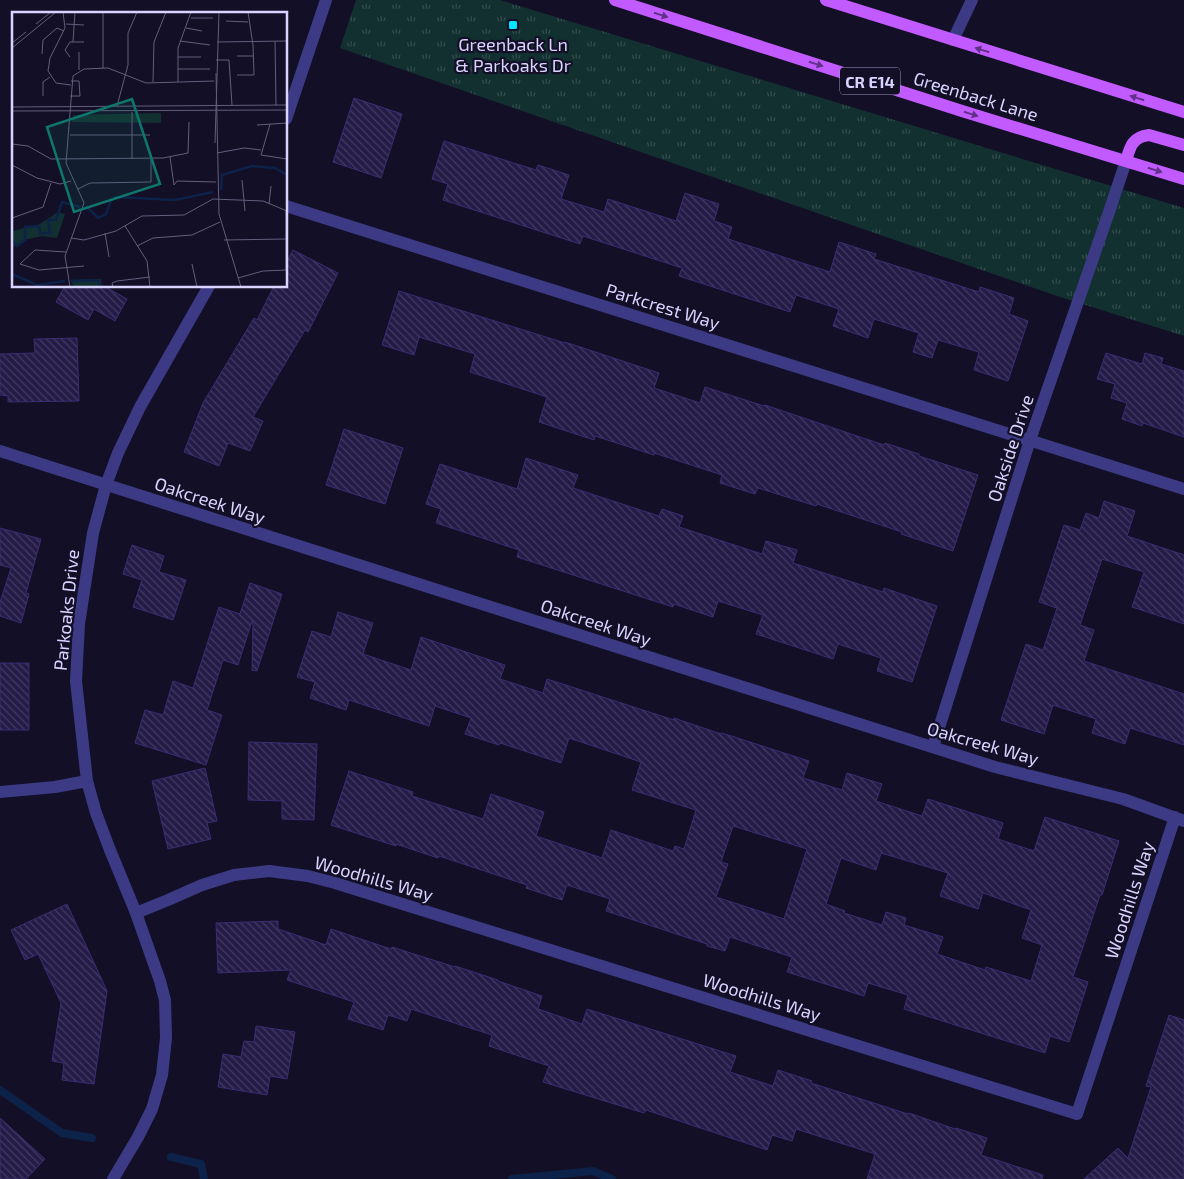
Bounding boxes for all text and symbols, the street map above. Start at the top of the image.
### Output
one-way arrow [654,11,669,19]
inset map [12,12,288,288]
marker: Greenback Ln & Parkoaks Dr [507,19,519,31]
place label: Greenback Ln & Parkoaks Dr [455,33,571,76]
one-way arrow [975,45,990,53]
one-way arrow [808,61,823,69]
street label: Greenback Lane [911,67,1041,125]
road number: CR E14 [840,68,900,94]
one-way arrow [1130,93,1145,101]
one-way arrow [963,110,978,118]
one-way arrow [1147,166,1162,174]
street label: Parkcrest Way [603,278,723,334]
street label: Oakside Drive [982,392,1038,504]
street label: Oakcreek Way [152,472,269,528]
street label: Parkoaks Drive [49,548,83,672]
street label: Oakcreek Way [538,594,655,650]
street label: Oakcreek Way [925,717,1042,770]
street label: Woodhills Way [1100,838,1159,962]
street label: Woodhills Way [312,851,436,906]
street label: Woodhills Way [700,969,824,1026]

